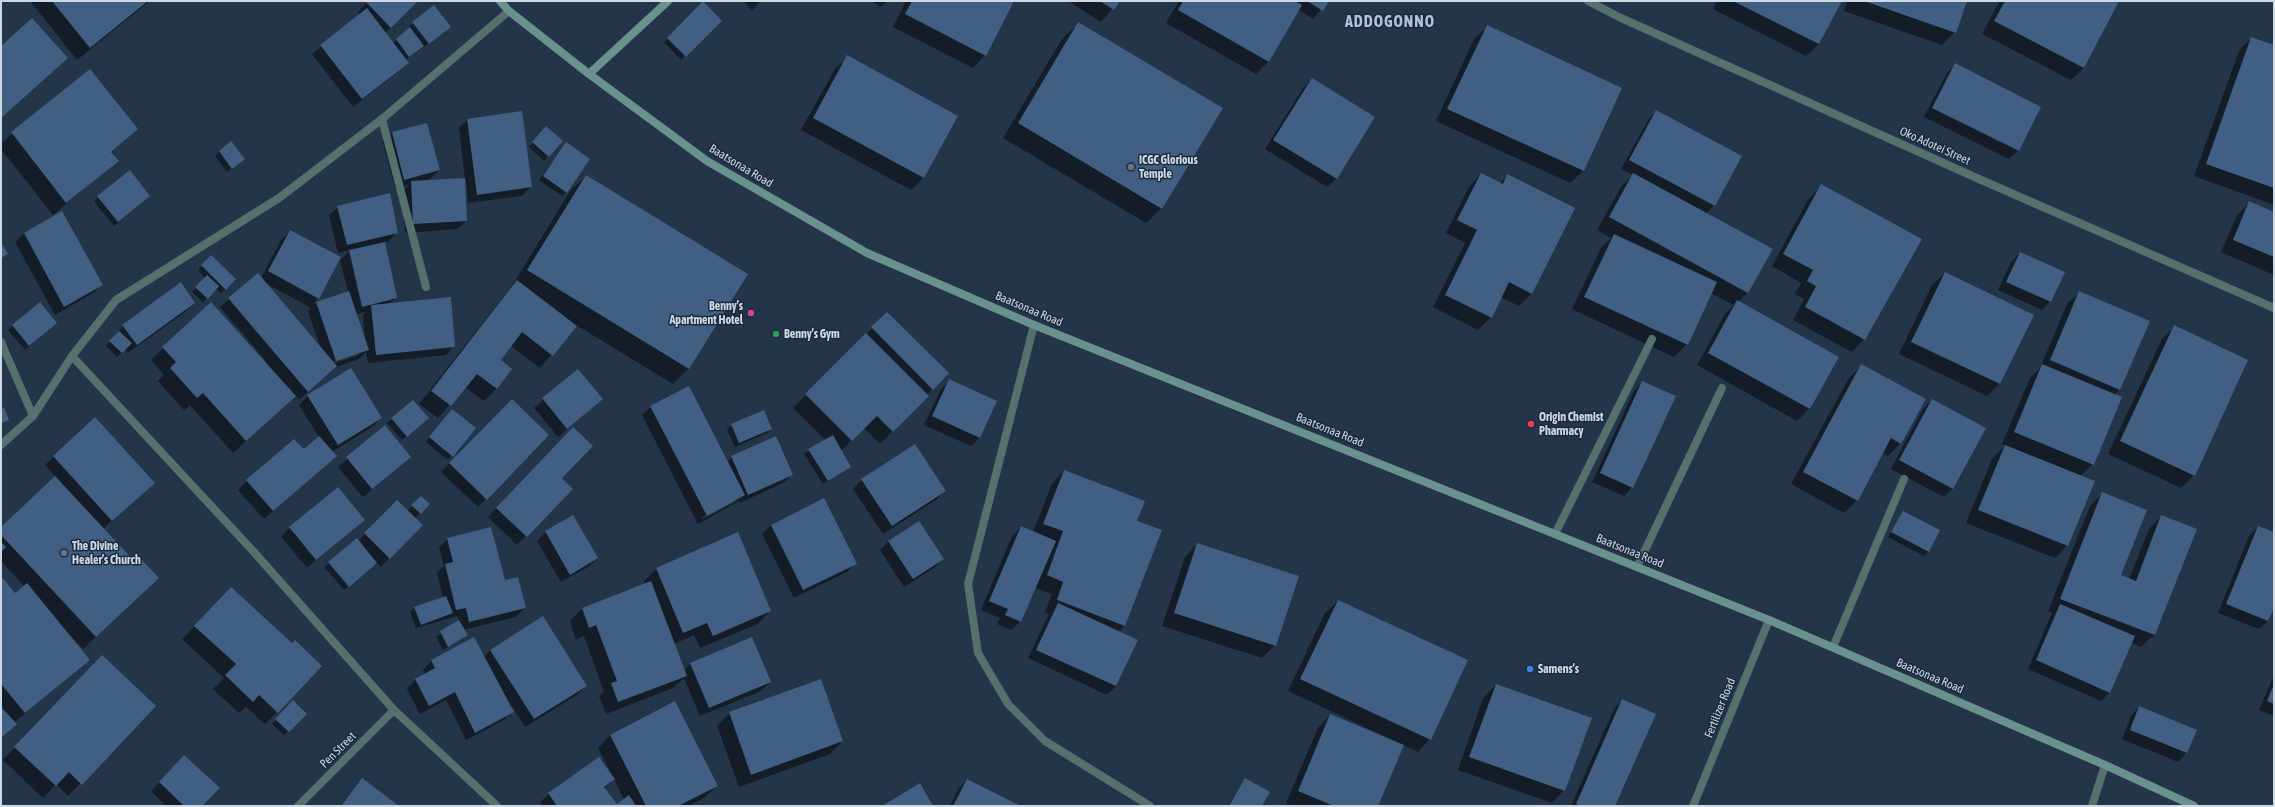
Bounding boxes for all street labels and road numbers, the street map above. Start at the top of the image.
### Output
street label: Oko Adotei Street [1897,124,1973,168]
street label: Baatsonaa Road [707,141,775,191]
street label: Baatsonaa Road [993,288,1065,330]
street label: Baatsonaa Road [1294,410,1366,450]
street label: Baatsonaa Road [1594,531,1666,571]
street label: Baatsonaa Road [1894,655,1966,697]
street label: Fertilizer Road [1701,676,1739,740]
street label: Pen Street [317,729,359,771]

